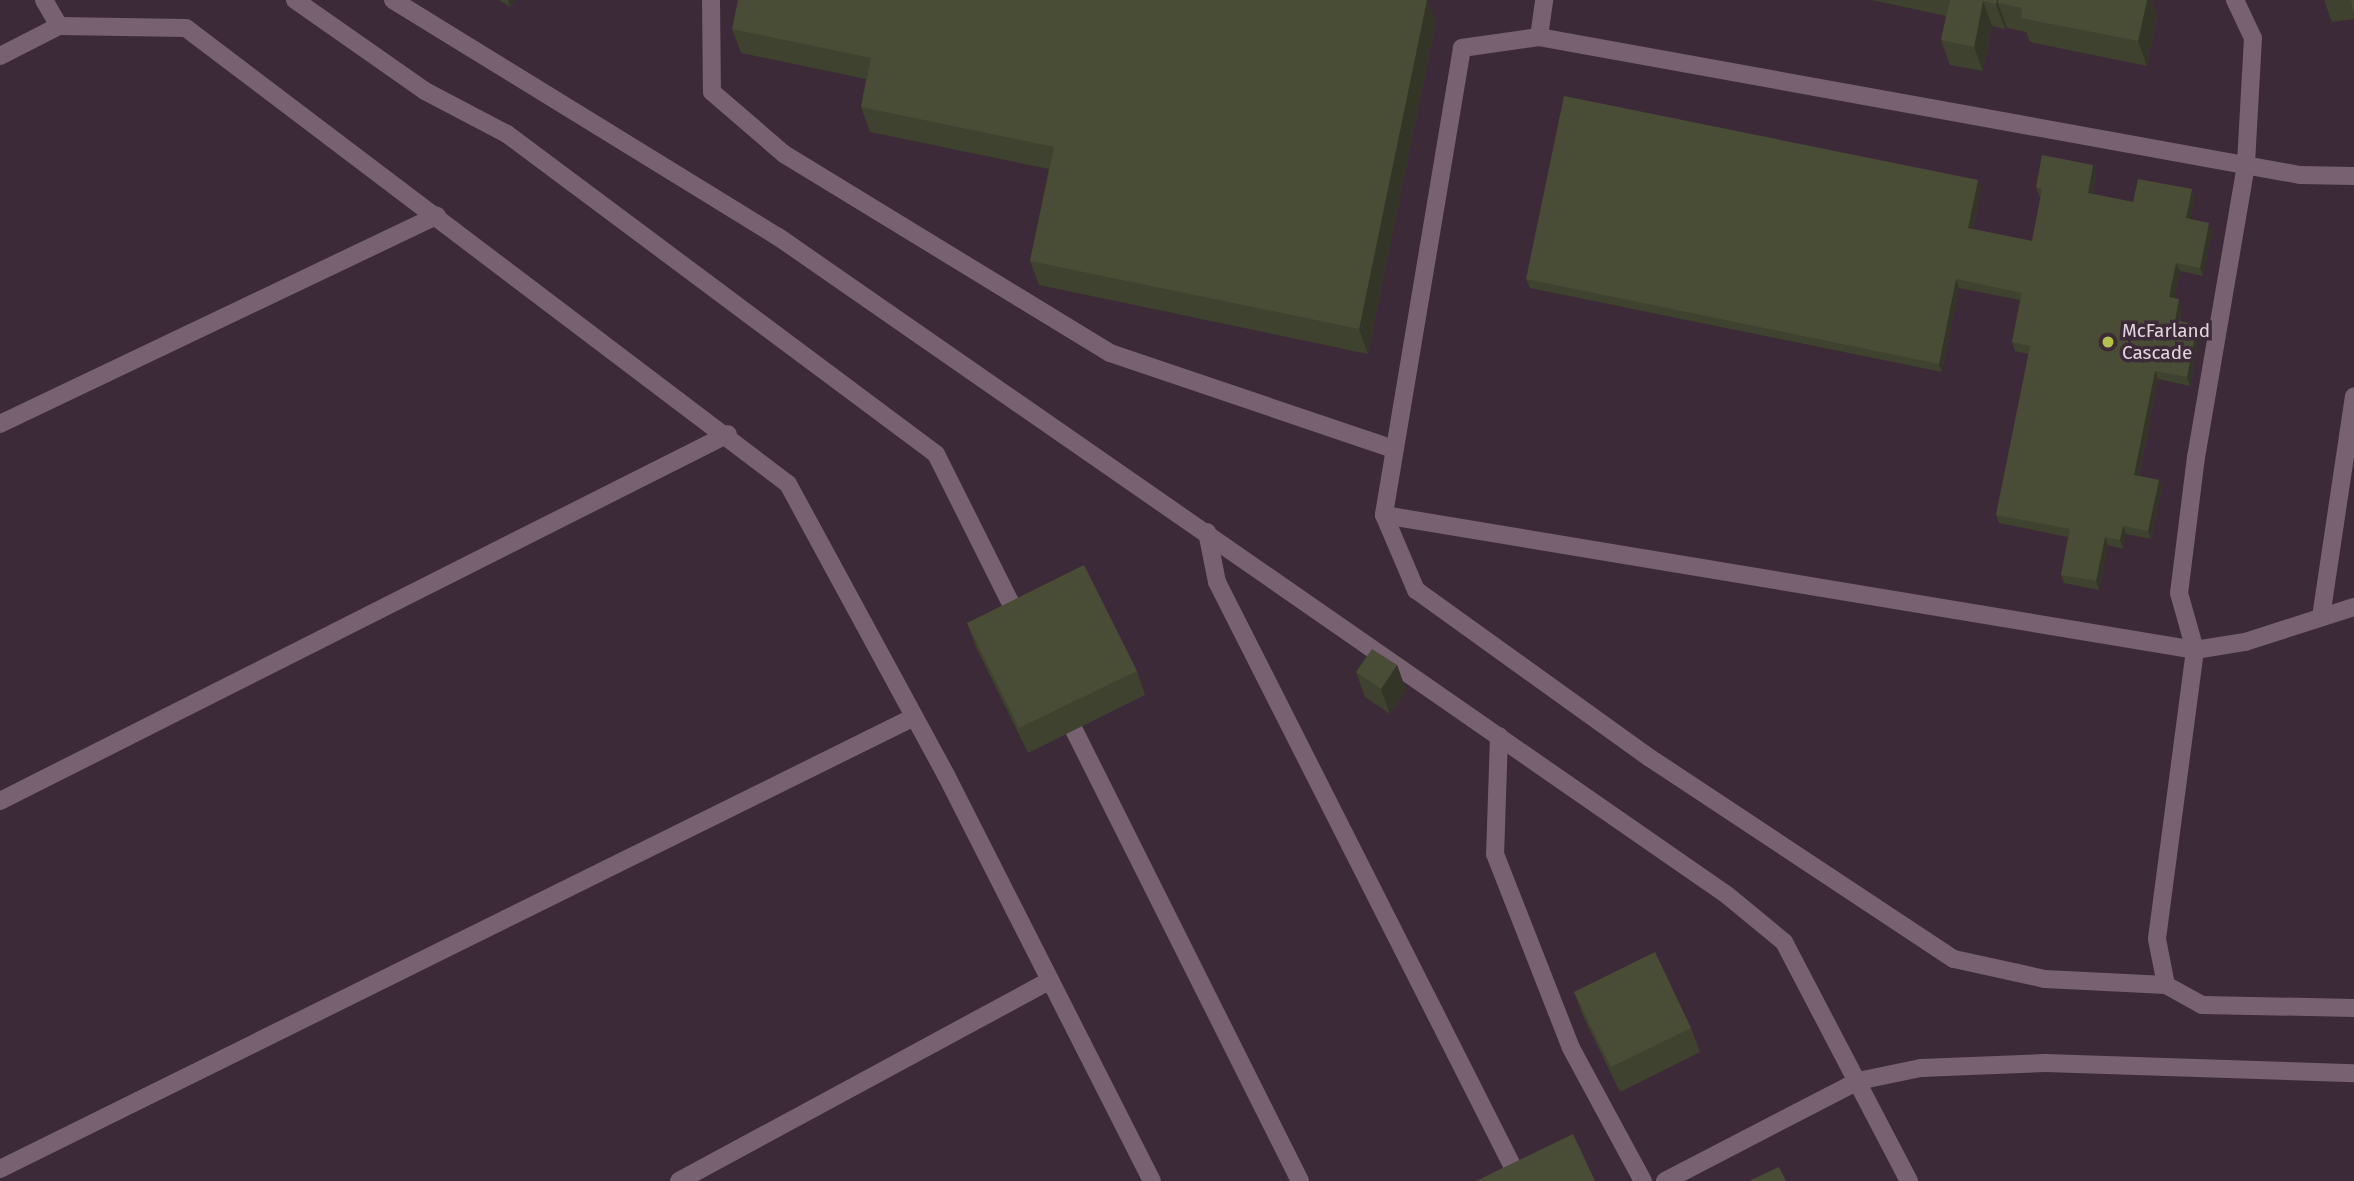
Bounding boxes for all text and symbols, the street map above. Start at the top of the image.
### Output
place label: McFarland Cascade [2122,320,2210,364]
marker: McFarland Cascade [2100,334,2116,350]

